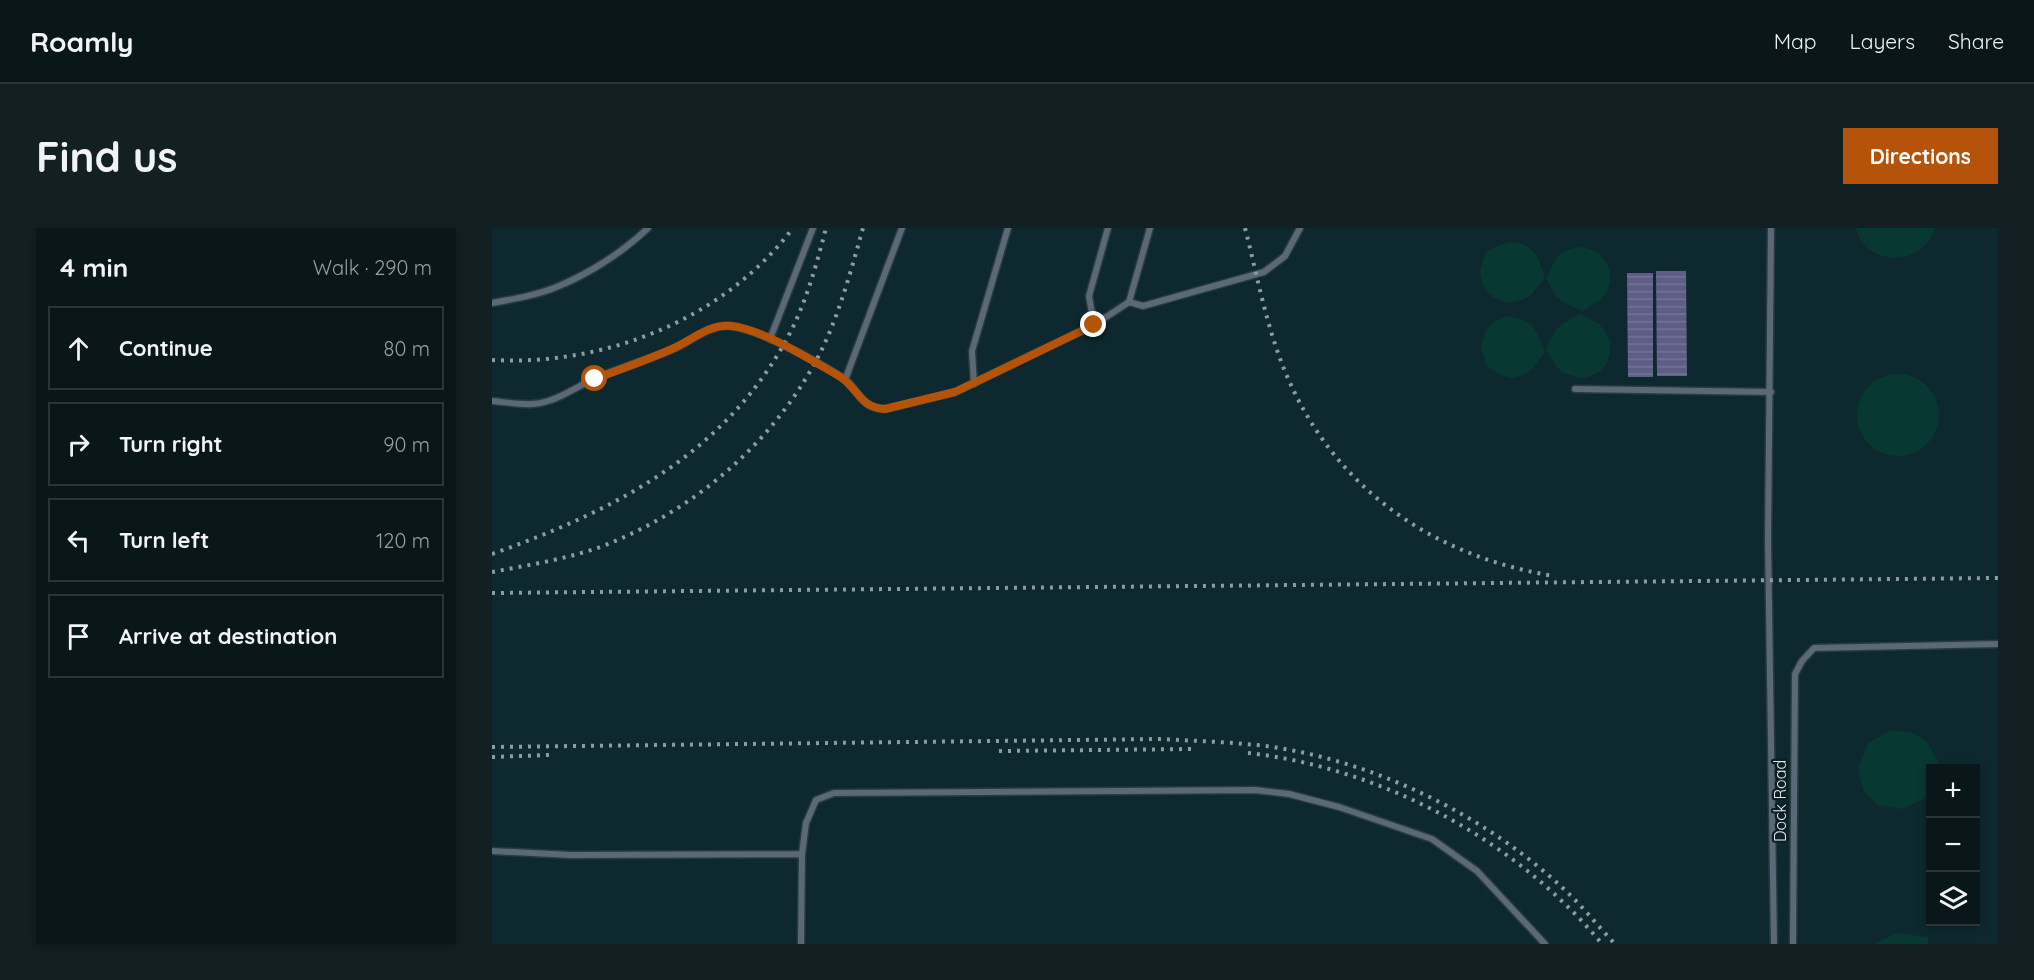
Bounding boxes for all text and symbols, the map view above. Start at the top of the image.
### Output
text: Roamly [30,24,134,59]
text: Map [1774,28,1817,54]
text: Layers [1850,28,1915,54]
text: Share [1948,28,2004,54]
button: Directions [1843,128,1998,184]
text: Find us [36,130,178,183]
text: 4 min [60,251,128,284]
text: Walk · 290 m [313,255,432,280]
route end [1080,311,1106,337]
icon: ahead [62,332,95,365]
text: Continue [119,334,213,362]
text: 80 m [384,336,430,361]
route start [581,365,607,391]
icon: right [62,428,95,461]
text: Turn right [119,430,223,458]
text: 90 m [383,432,430,457]
icon: left [62,524,95,557]
text: Turn left [119,526,209,554]
text: 120 m [376,528,430,553]
icon: arrive [62,620,95,653]
text: Arrive at destination [119,622,337,650]
street label: Dock Road [1770,760,1790,842]
map controls [1926,764,1980,926]
button: + [1926,764,1980,818]
button: − [1926,818,1980,872]
button: layers [1926,872,1980,926]

